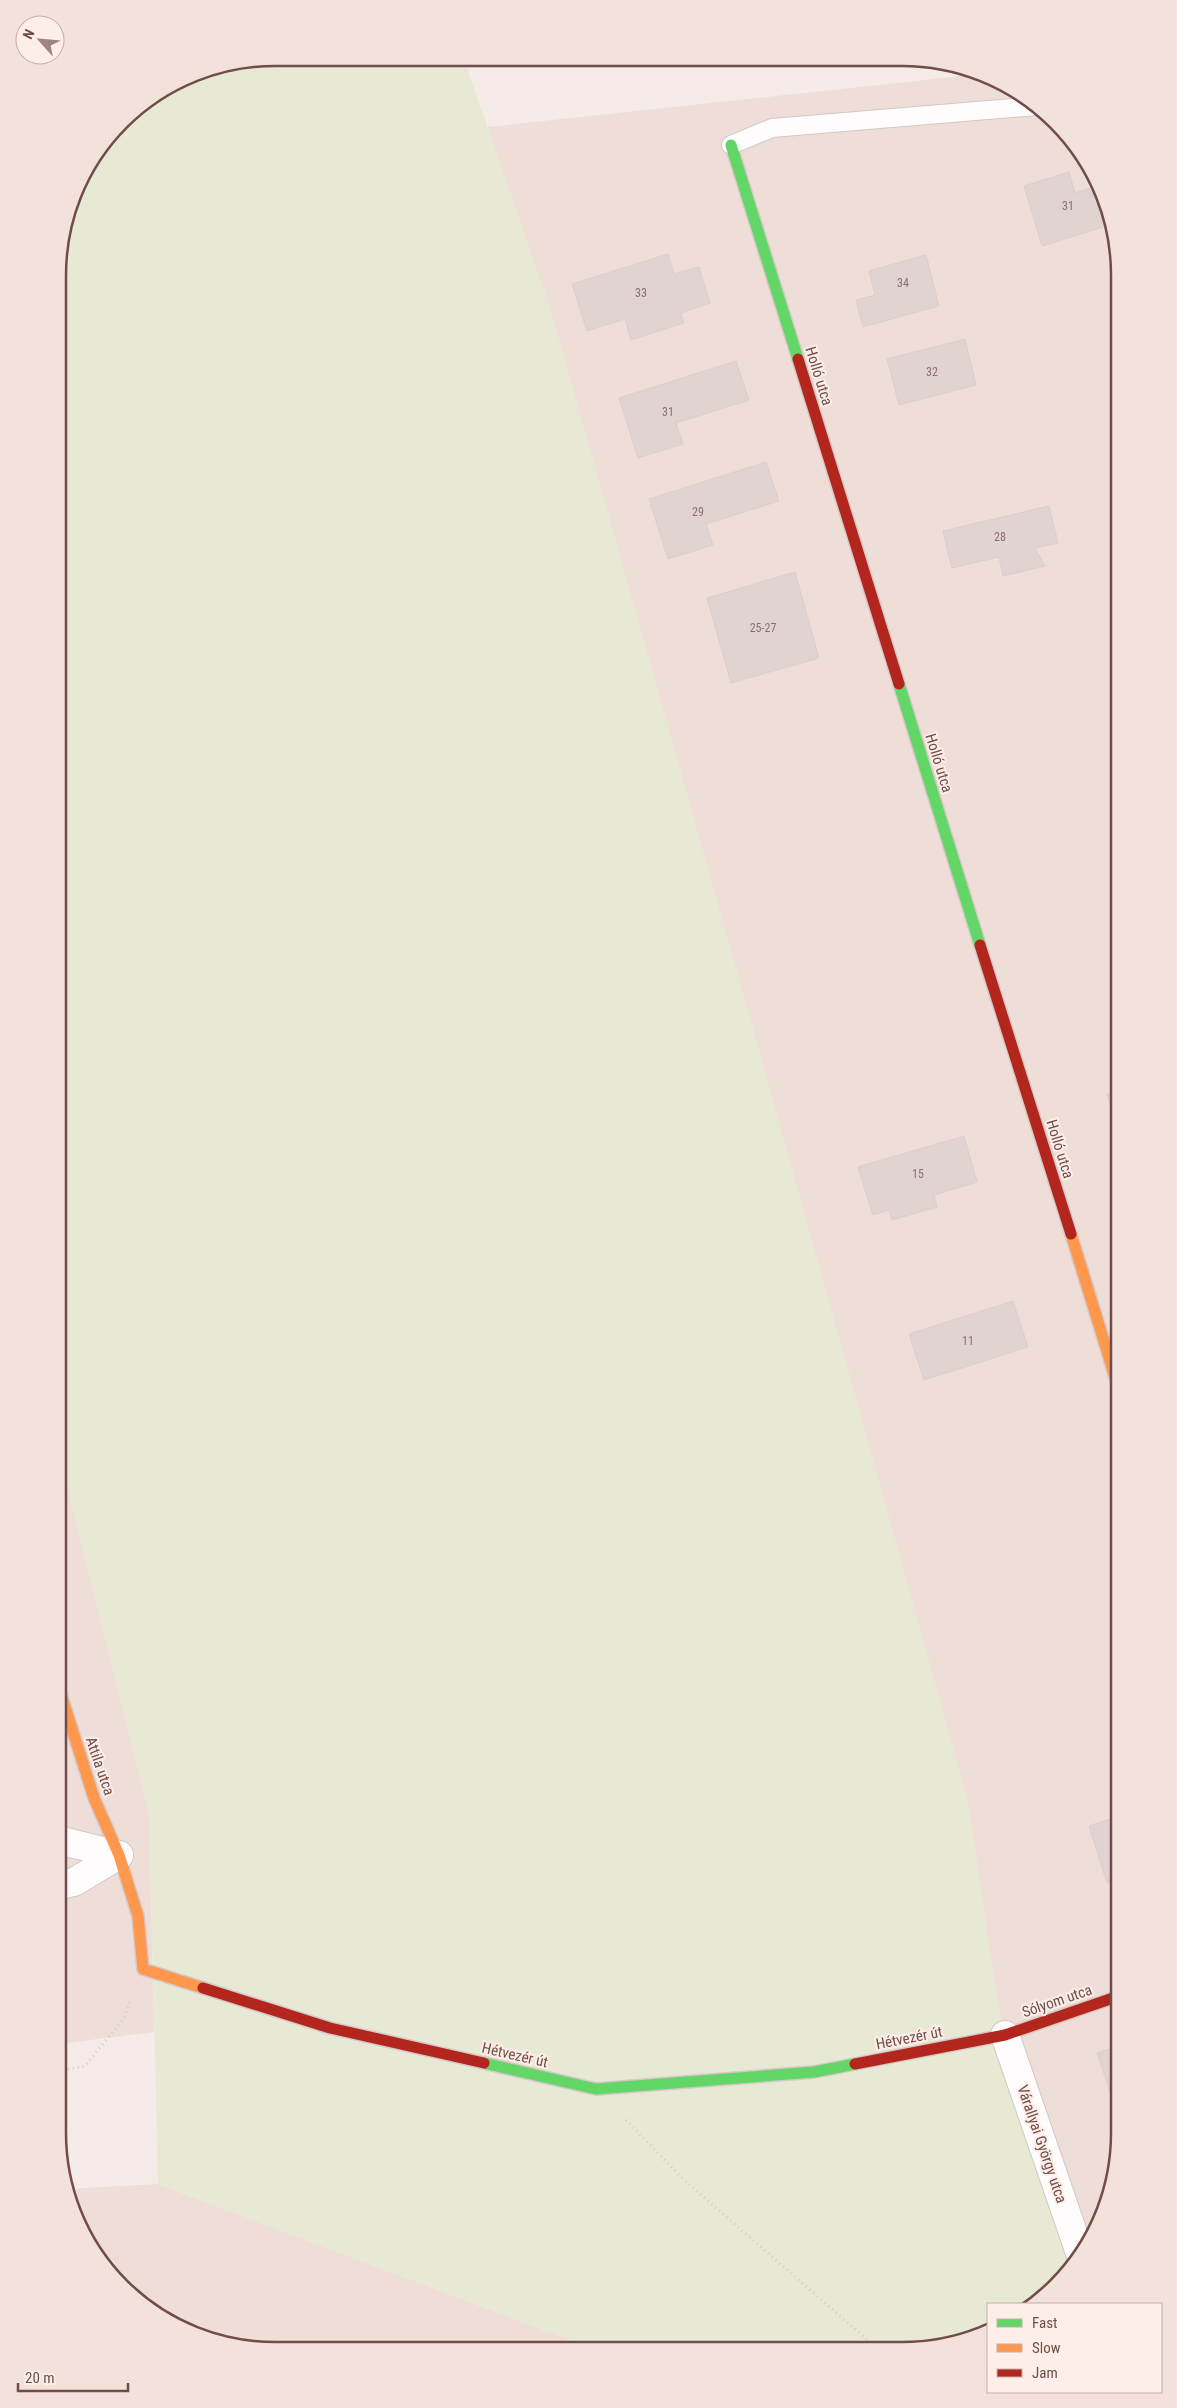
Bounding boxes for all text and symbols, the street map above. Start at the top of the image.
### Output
north arrow [15,15,65,65]
text: N [19,27,37,42]
house number: 31 [1062,199,1074,213]
house number: 34 [897,276,909,290]
house number: 33 [635,286,647,300]
street label: Holló utca [802,344,836,408]
house number: 32 [926,365,938,379]
house number: 31 [662,405,674,419]
house number: 29 [692,505,704,519]
house number: 28 [994,530,1006,544]
house number: 25-27 [750,621,776,635]
street label: Holló utca [922,731,956,795]
street label: Holló utca [1043,1117,1077,1181]
house number: 15 [912,1167,924,1181]
house number: 11 [962,1334,974,1348]
street label: Attila utca [82,1734,118,1798]
street label: Sólyom utca [1020,1981,1094,2021]
street label: Hétvezér út [874,2023,944,2053]
street label: Hétvezér út [480,2039,550,2071]
street label: Várallyai György utca [1013,2083,1071,2205]
legend [987,2303,1162,2393]
text: Fast [1032,2314,1057,2332]
text: Slow [1032,2339,1061,2357]
scale bar [18,2360,128,2392]
text: Jam [1032,2364,1058,2382]
text: 20 m [25,2369,55,2387]

